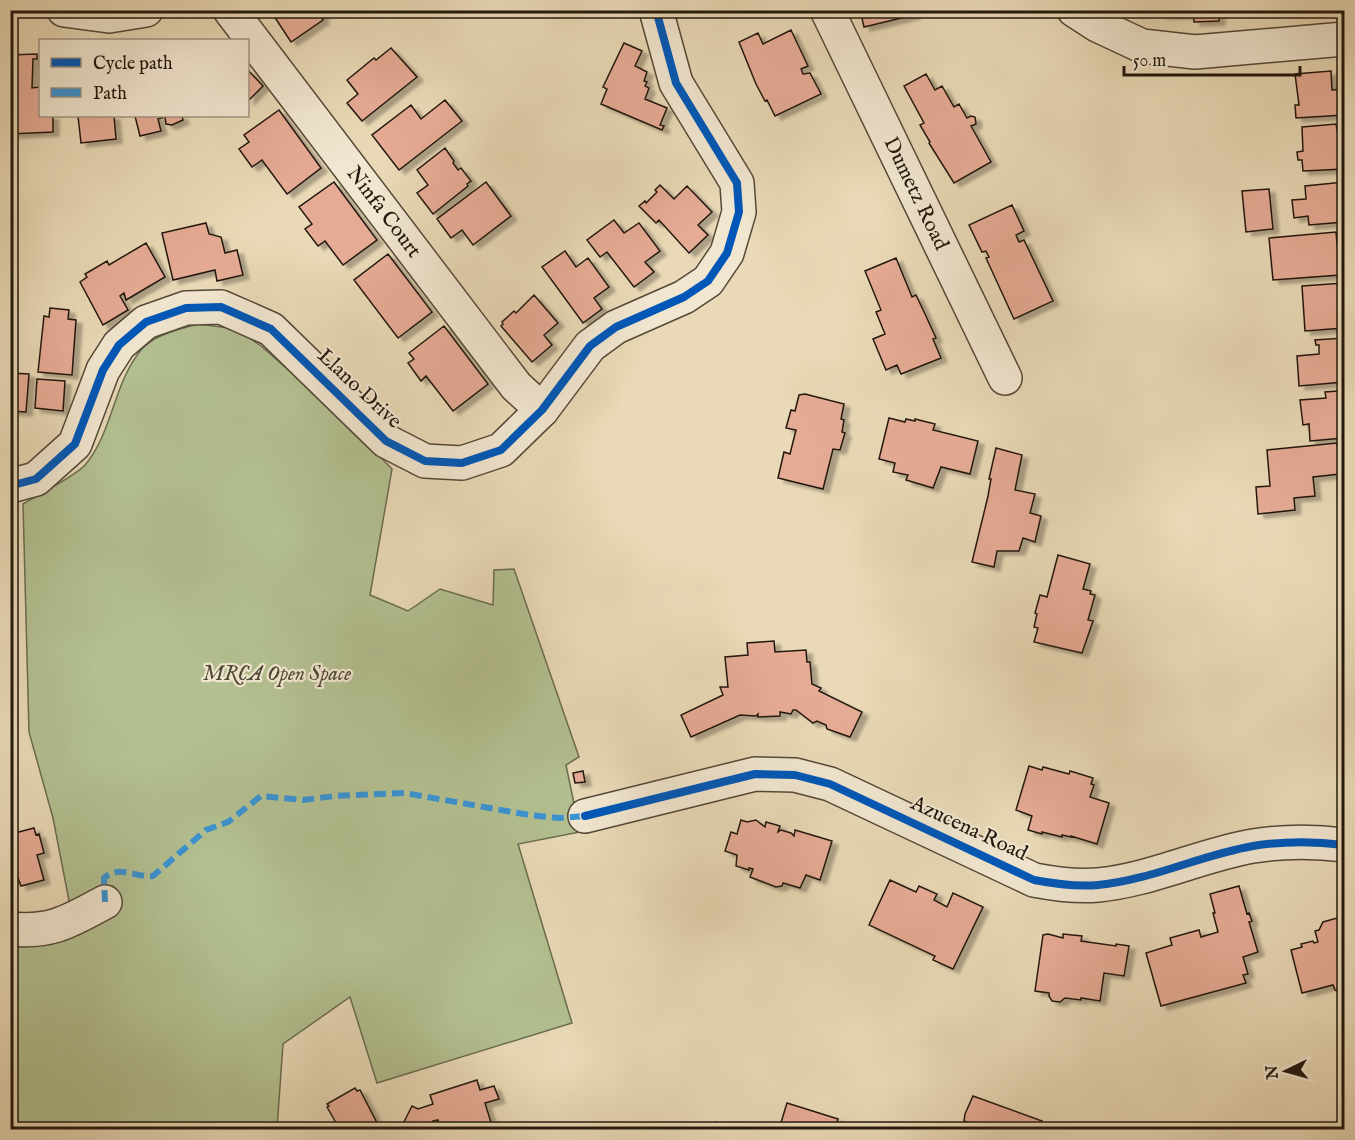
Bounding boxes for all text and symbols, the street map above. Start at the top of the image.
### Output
legend [39,39,249,117]
scale bar [1124,39,1300,77]
text: 50 m [1133,50,1166,73]
text: Cycle path [93,53,173,76]
text: Path [93,83,127,106]
street label: Dumetz Road [877,133,955,255]
street label: Ninfa Court [340,161,427,263]
street label: Llano Drive [311,343,407,435]
park label: MRCA Open Space [203,661,351,688]
street label: Azucena Road [905,790,1032,868]
north arrow [1256,1041,1316,1101]
text: N [1262,1064,1284,1081]

